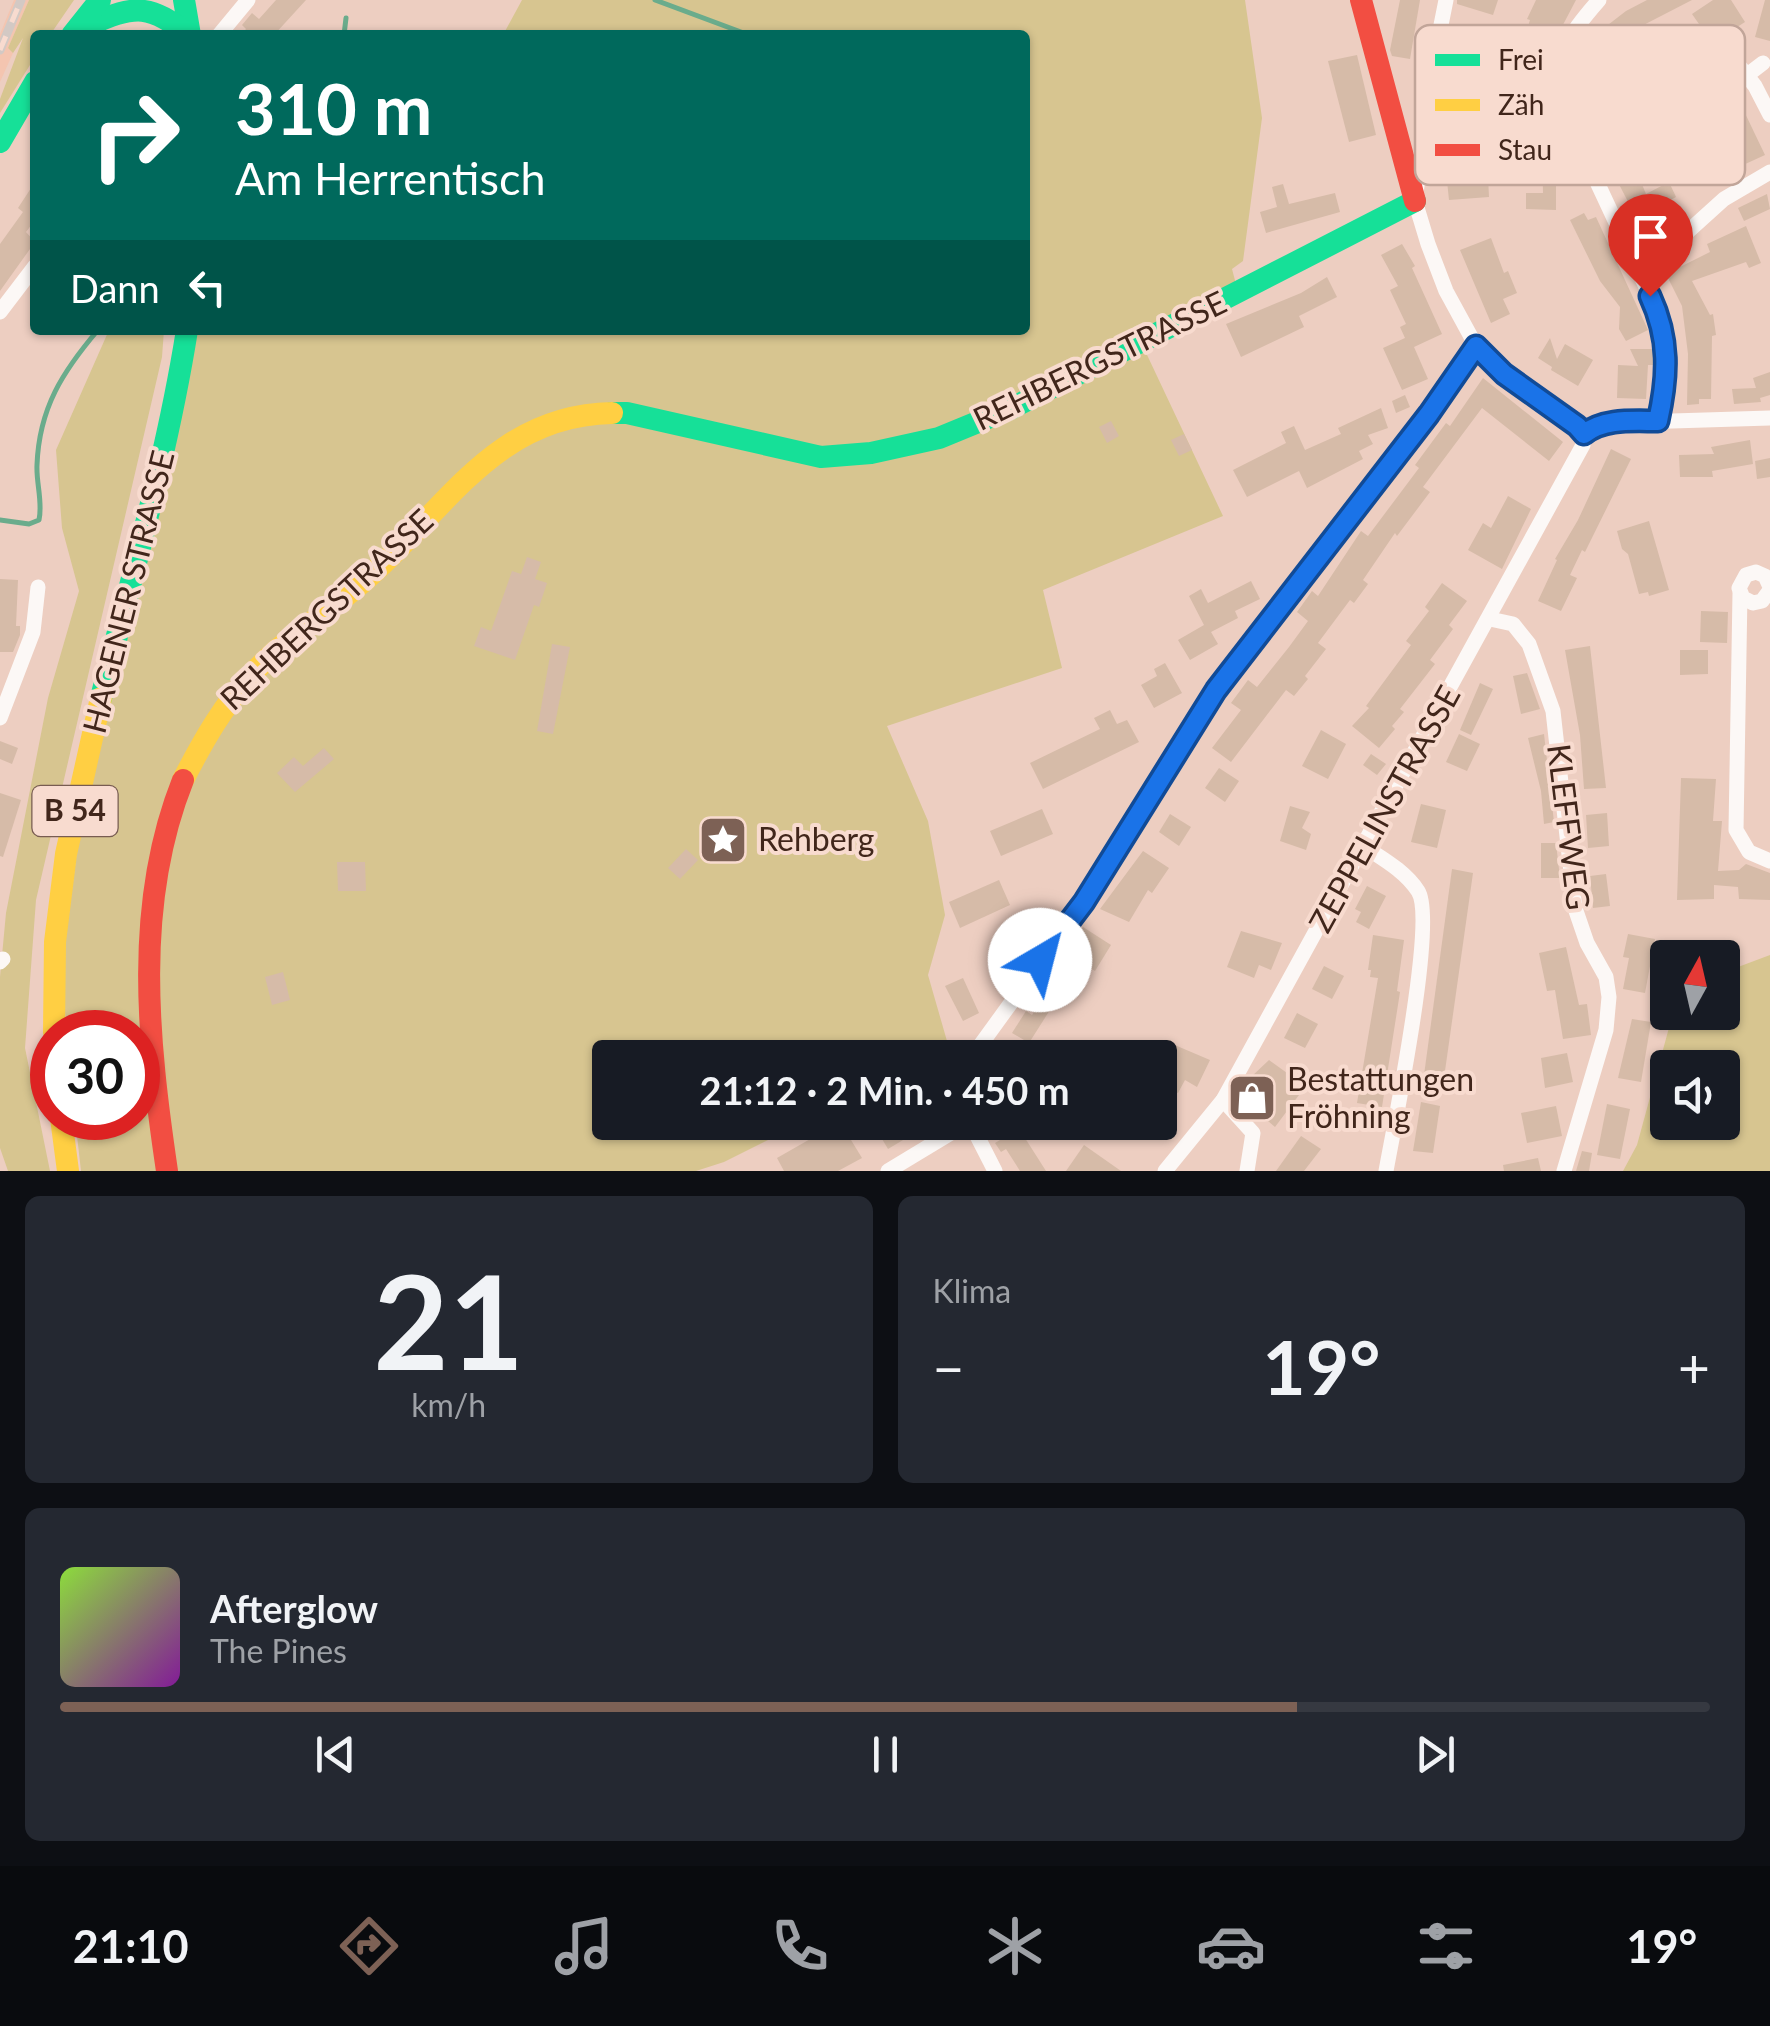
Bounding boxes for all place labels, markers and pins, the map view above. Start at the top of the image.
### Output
pin [1608,194,1693,297]
place icon: Rehberg [697,814,749,866]
place label: Rehberg [758,819,875,858]
place label: Bestattungen Fröhning [1287,1059,1474,1135]
shop icon: Bestattungen Fröhning [1226,1072,1278,1124]

